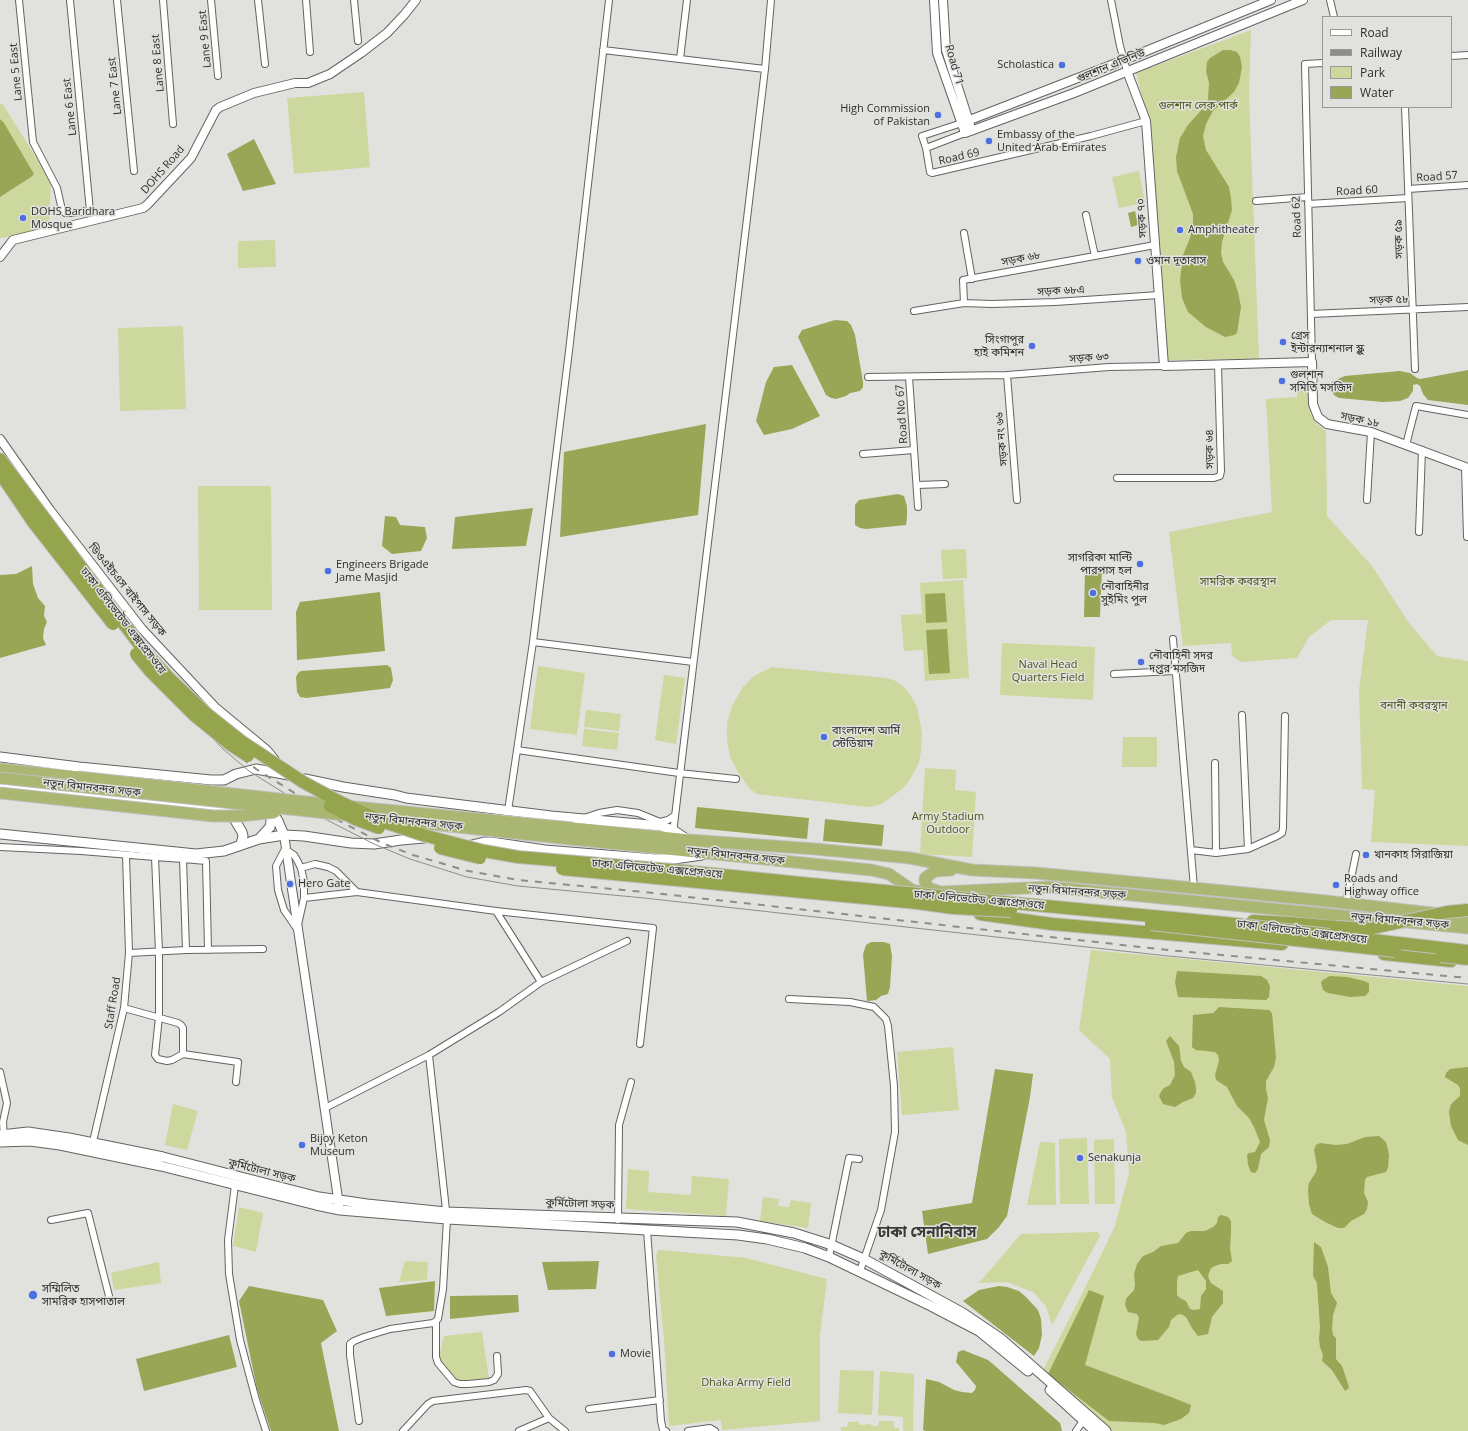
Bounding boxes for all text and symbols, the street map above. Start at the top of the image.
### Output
street label: Lane 9 East [196,9,214,69]
legend [1322,16,1452,108]
text: Road [1360,24,1389,41]
street label: Lane 8 East [149,33,167,93]
street label: Lane 5 East [7,42,25,102]
street label: Road 71 [942,43,966,87]
text: Railway [1360,44,1402,61]
street label: গুলশান এভিনিউ [1075,46,1147,86]
street label: Lane 7 East [105,56,125,116]
place label: Scholastica [997,58,1054,72]
marker: Scholastica [1057,60,1067,70]
text: Park [1360,64,1385,81]
street label: Lane 6 East [60,77,80,137]
text: Water [1360,84,1394,101]
park label: গুলশান লেক পার্ক [1158,99,1238,113]
place label: High Commission of Pakistan [840,102,930,128]
marker: High Commission of Pakistan [933,110,943,120]
place label: Embassy of the United Arab Emirates [997,128,1106,154]
marker: Embassy of the United Arab Emirates [984,136,994,146]
street label: DOHS Road [138,143,188,197]
street label: Road 69 [937,146,981,168]
street label: Road 57 [1416,169,1458,185]
street label: Road 60 [1336,183,1378,199]
street label: Road 62 [1290,196,1304,238]
street label: সড়ক ৭০ [1134,198,1150,238]
place label: DOHS Baridhara Mosque [31,205,115,231]
marker: DOHS Baridhara Mosque [18,213,28,223]
street label: সড়ক ৫৯ [1392,219,1406,259]
place label: Amphitheater [1188,223,1259,237]
marker: Amphitheater [1175,225,1185,235]
street label: সড়ক ৬৮ [1000,249,1042,269]
place label: ওমান দূতাবাস [1146,254,1206,268]
marker: ওমান দূতাবাস [1133,256,1143,266]
street label: সড়ক ৬৮এ [1037,283,1085,299]
street label: সড়ক ৫৮ [1369,293,1409,307]
place label: গ্রেস ইন্টারন্যাশনাল স্কুল [1291,329,1364,355]
place label: সিংগাপুর হাই কমিশন [974,333,1024,359]
marker: গ্রেস ইন্টারন্যাশনাল স্কুল [1278,337,1288,347]
marker: সিংগাপুর হাই কমিশন [1027,341,1037,351]
street label: সড়ক ৬৩ [1069,350,1109,366]
place label: গুলশান সমিতি মসজিদ [1290,368,1352,394]
marker: গুলশান সমিতি মসজিদ [1277,376,1287,386]
street label: Road No 67 [893,384,911,444]
street label: সড়ক ১৮ [1339,409,1381,431]
street label: সড়ক নং ৬৬ [993,412,1011,466]
street label: সড়ক ৬৪ [1203,429,1217,469]
street label: ডিওএইচএস বাইপাস সড়ক [85,541,169,639]
place label: সাগরিকা মাল্টি পারপাস হল [1068,551,1132,577]
place label: Engineers Brigade Jame Masjid [336,558,429,584]
marker: সাগরিকা মাল্টি পারপাস হল [1135,559,1145,569]
street label: ঢাকা এলিভেটেড এক্সপ্রেসওয়ে [77,565,169,677]
marker: Engineers Brigade Jame Masjid [323,566,333,576]
park label: সামরিক কবরস্থান [1200,575,1276,589]
place label: নৌবাহিনীর সুইমিং পুল [1101,580,1149,606]
marker: নৌবাহিনীর সুইমিং পুল [1088,588,1098,598]
place label: নৌবাহিনী সদর দপ্তর মসজিদ [1149,649,1213,675]
marker: নৌবাহিনী সদর দপ্তর মসজিদ [1136,657,1146,667]
park label: Naval Head Quarters Field [1012,658,1084,684]
park label: বনানী কবরস্থান [1380,699,1448,713]
place label: বাংলাদেশ আর্মি স্টেডিয়াম [832,724,900,750]
marker: বাংলাদেশ আর্মি স্টেডিয়াম [819,732,829,742]
street label: নতুন বিমানবন্দর সড়ক [42,776,142,800]
street label: নতুন বিমানবন্দর সড়ক [364,810,464,834]
park label: Army Stadium Outdoor [912,810,984,836]
street label: নতুন বিমানবন্দর সড়ক [686,844,786,868]
place label: খানকাহ সিরাজিয়া [1374,848,1453,862]
marker: খানকাহ সিরাজিয়া [1361,850,1371,860]
street label: ঢাকা এলিভেটেড এক্সপ্রেসওয়ে [591,857,723,881]
place label: Roads and Highway office [1344,872,1419,898]
place label: Hero Gate [298,877,350,891]
marker: Hero Gate [285,879,295,889]
marker: Roads and Highway office [1331,880,1341,890]
street label: নতুন বিমানবন্দর সড়ক [1027,882,1127,902]
street label: ঢাকা এলিভেটেড এক্সপ্রেসওয়ে [913,888,1045,912]
street label: নতুন বিমানবন্দর সড়ক [1350,910,1450,932]
street label: ঢাকা এলিভেটেড এক্সপ্রেসওয়ে [1236,917,1368,947]
street label: Staff Road [102,976,124,1030]
place label: Bijoy Keton Museum [310,1132,368,1158]
marker: Bijoy Keton Museum [297,1140,307,1150]
place label: Senakunja [1088,1151,1141,1165]
marker: Senakunja [1075,1153,1085,1163]
street label: কুর্মিটোলা সড়ক [227,1156,297,1186]
street label: কুর্মিটোলা সড়ক [545,1196,615,1212]
district label: ঢাকা সেনানিবাস [878,1224,976,1242]
street label: কুর্মিটোলা সড়ক [877,1248,943,1292]
place label: সম্মিলিত সামরিক হাসপাতাল [42,1282,125,1308]
marker: সম্মিলিত সামরিক হাসপাতাল [27,1289,39,1301]
place label: Movie [620,1347,651,1361]
marker: Movie [607,1349,617,1359]
park label: Dhaka Army Field [701,1376,791,1390]

